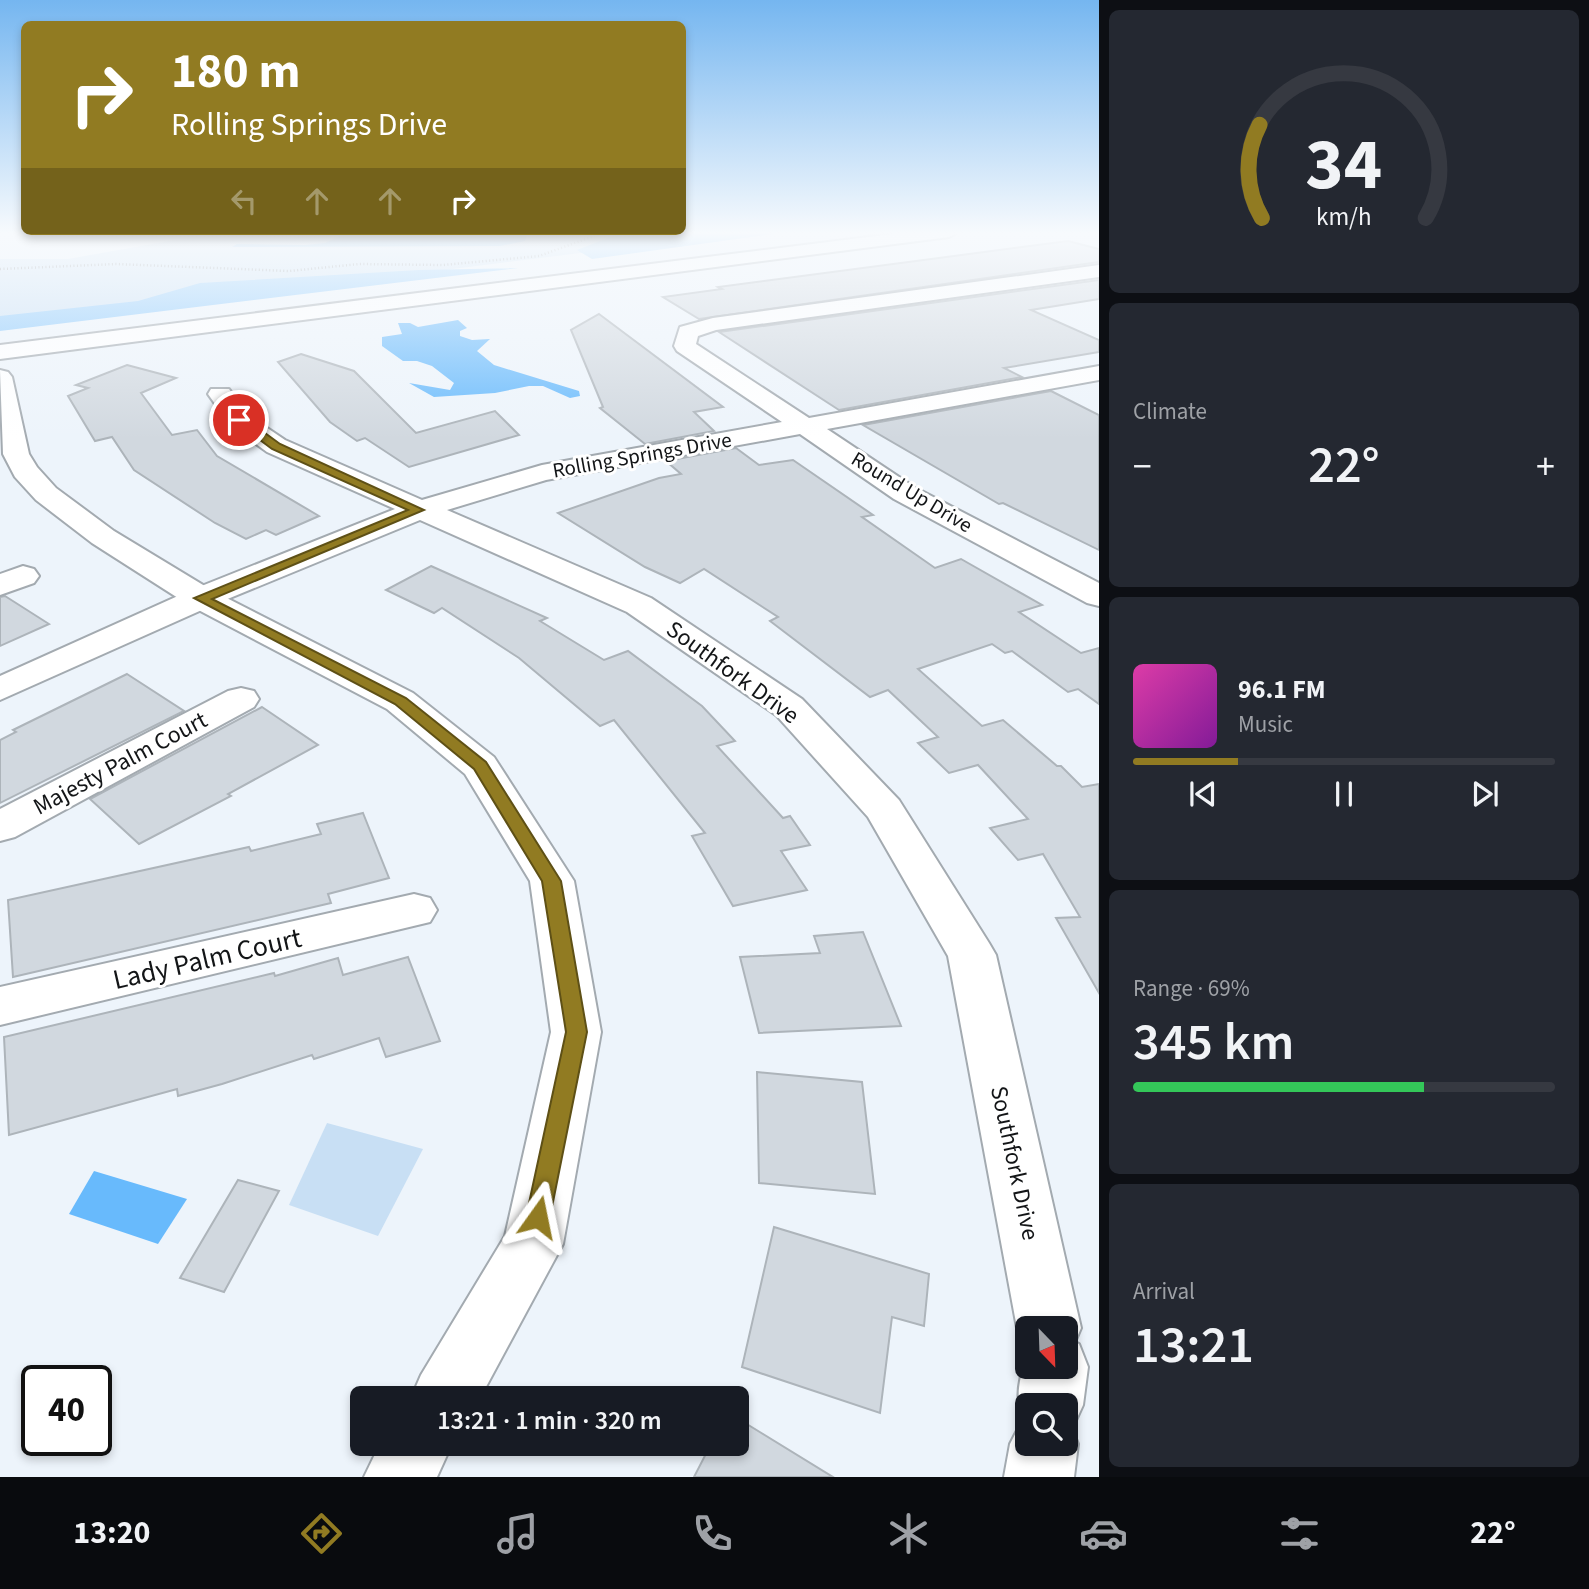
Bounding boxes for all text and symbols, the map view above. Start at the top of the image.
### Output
text: 180 m [171,37,300,107]
icon: right [56,49,147,140]
text: Rolling Springs Drive [171,102,447,148]
text: 34 [1306,113,1382,217]
icon: left [225,182,263,220]
icon: ahead [298,182,336,220]
icon: ahead [371,182,409,220]
icon: right [444,182,482,220]
text: km/h [1316,199,1372,235]
pin [209,390,269,450]
text: Climate [1133,395,1207,428]
icon: arrive [220,401,258,439]
street label: Rolling Springs Drive [550,424,734,486]
text: 22° [1308,429,1380,503]
text: − [1133,440,1152,494]
text: + [1536,440,1555,494]
street label: Round Up Drive [846,444,978,540]
street label: Southfork Drive [659,612,806,733]
text: 96.1 FM [1238,671,1326,708]
street label: Majesty Palm Court [27,703,214,824]
text: Music [1238,708,1293,741]
icon: previous [1184,775,1222,813]
icon: pause [1325,775,1363,813]
icon: next [1466,775,1504,813]
street label: Lady Palm Court [109,918,306,1000]
text: Range · 69% [1133,972,1250,1005]
text: 345 km [1133,1006,1294,1080]
street label: Southfork Drive [981,1083,1048,1243]
position arrow [501,1180,575,1254]
text: Arrival [1133,1275,1195,1308]
text: 13:21 [1133,1309,1254,1383]
north arrow [1015,1316,1078,1379]
map controls [1015,1316,1078,1456]
speed limit sign: 40 [21,1365,112,1456]
button: search [1015,1393,1078,1456]
text: 13:21 · 1 min · 320 m [437,1402,662,1439]
icon: directions [297,1509,346,1558]
icon: music [493,1509,542,1558]
icon: phone [688,1509,737,1558]
icon: climate [884,1509,933,1558]
icon: car [1079,1509,1128,1558]
icon: filters [1275,1509,1324,1558]
text: 13:20 [73,1510,150,1556]
text: 22° [1470,1510,1516,1556]

